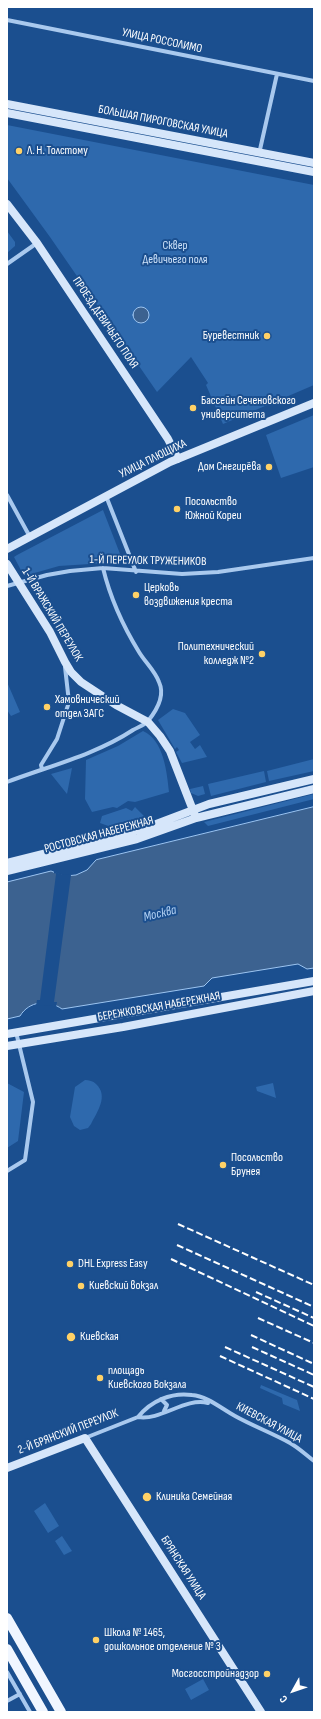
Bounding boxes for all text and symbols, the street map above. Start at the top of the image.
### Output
street label: УЛИЦА РОССОЛИМО [121,25,203,57]
street label: БОЛЬШАЯ ПИРОГОВСКАЯ УЛИЦА [97,102,229,142]
place label: Л. Н. Толстому [27,144,88,158]
marker: Л. Н. Толстому [14,146,24,156]
park label: Сквер Девичьего поля [142,239,208,267]
street label: ПРОЕЗД ДЕВИЧЬЕГО ПОЛЯ [69,274,141,372]
place label: Буревестник [203,329,259,343]
marker: Буревестник [262,331,272,341]
place label: Бассейн Сеченовского университета [201,394,296,422]
marker: Бассейн Сеченовского университета [188,403,198,413]
street label: УЛИЦА ПЛЮЩИХА [117,437,189,481]
place label: Дом Снегирёва [198,460,261,474]
marker: Дом Снегирёва [264,462,274,472]
place label: Посольство Южной Кореи [185,495,241,523]
marker: Посольство Южной Кореи [172,504,182,514]
street label: 1-Й ПЕРЕУЛОК ТРУЖЕНИКОВ [90,553,206,569]
street label: 1-Й ВРАЖСКИЙ ПЕРЕУЛОК [18,566,86,664]
place label: Церковь воздвижения креста [144,581,232,609]
marker: Церковь воздвижения креста [131,590,141,600]
place label: Политехнический колледж №2 [178,640,254,668]
marker: Политехнический колледж №2 [257,649,267,659]
place label: Хамовнический отдел ЗАГС [55,693,119,721]
marker: Хамовнический отдел ЗАГС [42,702,52,712]
street label: РОСТОВСКАЯ НАБЕРЕЖНАЯ [43,813,155,857]
water label: Москва [142,903,178,925]
street label: БЕРЕЖКОВСКАЯ НАБЕРЕЖНАЯ [97,989,221,1025]
place label: Посольство Брунея [231,1151,283,1179]
marker: Посольство Брунея [218,1160,228,1170]
place label: DHL Express Easy [78,1257,148,1271]
marker: DHL Express Easy [65,1259,75,1269]
place label: Киевский вокзал [89,1279,158,1293]
marker: Киевский вокзал [76,1281,86,1291]
place label: Киевская [80,1330,119,1344]
marker: Киевская [65,1331,77,1343]
place label: площадь Киевского Вокзала [108,1364,186,1392]
marker: площадь Киевского Вокзала [95,1373,105,1383]
street label: КИЕВСКАЯ УЛИЦА [234,1400,304,1446]
street label: 2-Й БРЯНСКИЙ ПЕРЕУЛОК [16,1406,120,1458]
place label: Клиника Семейная [156,1490,232,1504]
marker: Клиника Семейная [141,1491,153,1503]
street label: БРЯНСКАЯ УЛИЦА [157,1534,209,1602]
place label: Школа № 1465, дошкольное отделение № 3 [104,1626,221,1654]
marker: Школа № 1465, дошкольное отделение № 3 [91,1635,101,1645]
place label: Мосгосстройнадзор [172,1667,259,1681]
marker: Мосгосстройнадзор [262,1669,272,1679]
north arrow [273,1671,313,1711]
text: С [277,1693,290,1705]

